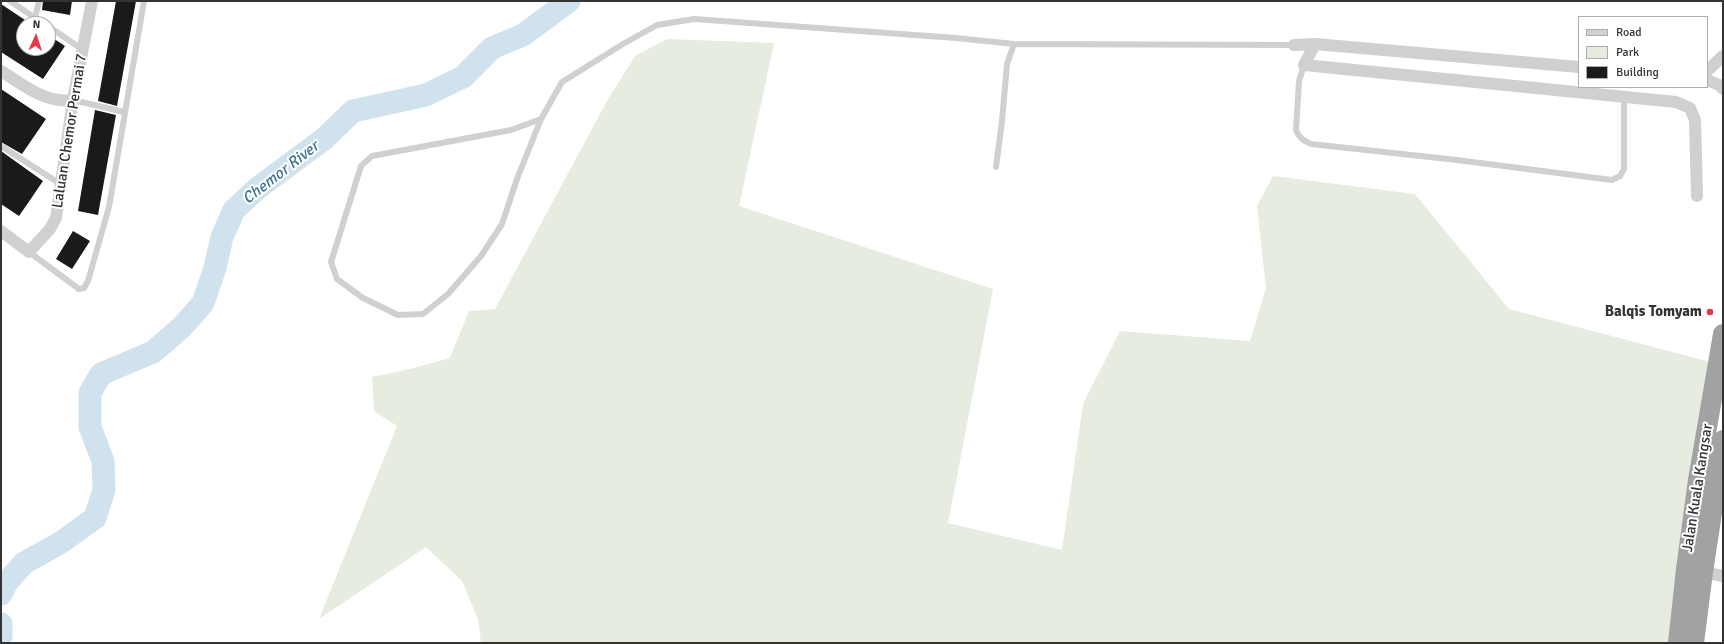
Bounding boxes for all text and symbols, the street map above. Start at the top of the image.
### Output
north arrow [16,16,56,56]
legend [1578,16,1708,88]
text: N [32,18,41,31]
text: Road [1616,25,1642,40]
text: Park [1616,45,1639,60]
street label: Laluan Chemor Permai 7 [49,52,91,210]
text: Building [1616,65,1659,80]
water label: Chemor River [239,137,323,209]
place label: Balqis Tomyam [1605,303,1702,321]
marker: Balqis Tomyam [1705,307,1715,317]
street label: Jalan Kuala Kangsar [1679,423,1717,553]

